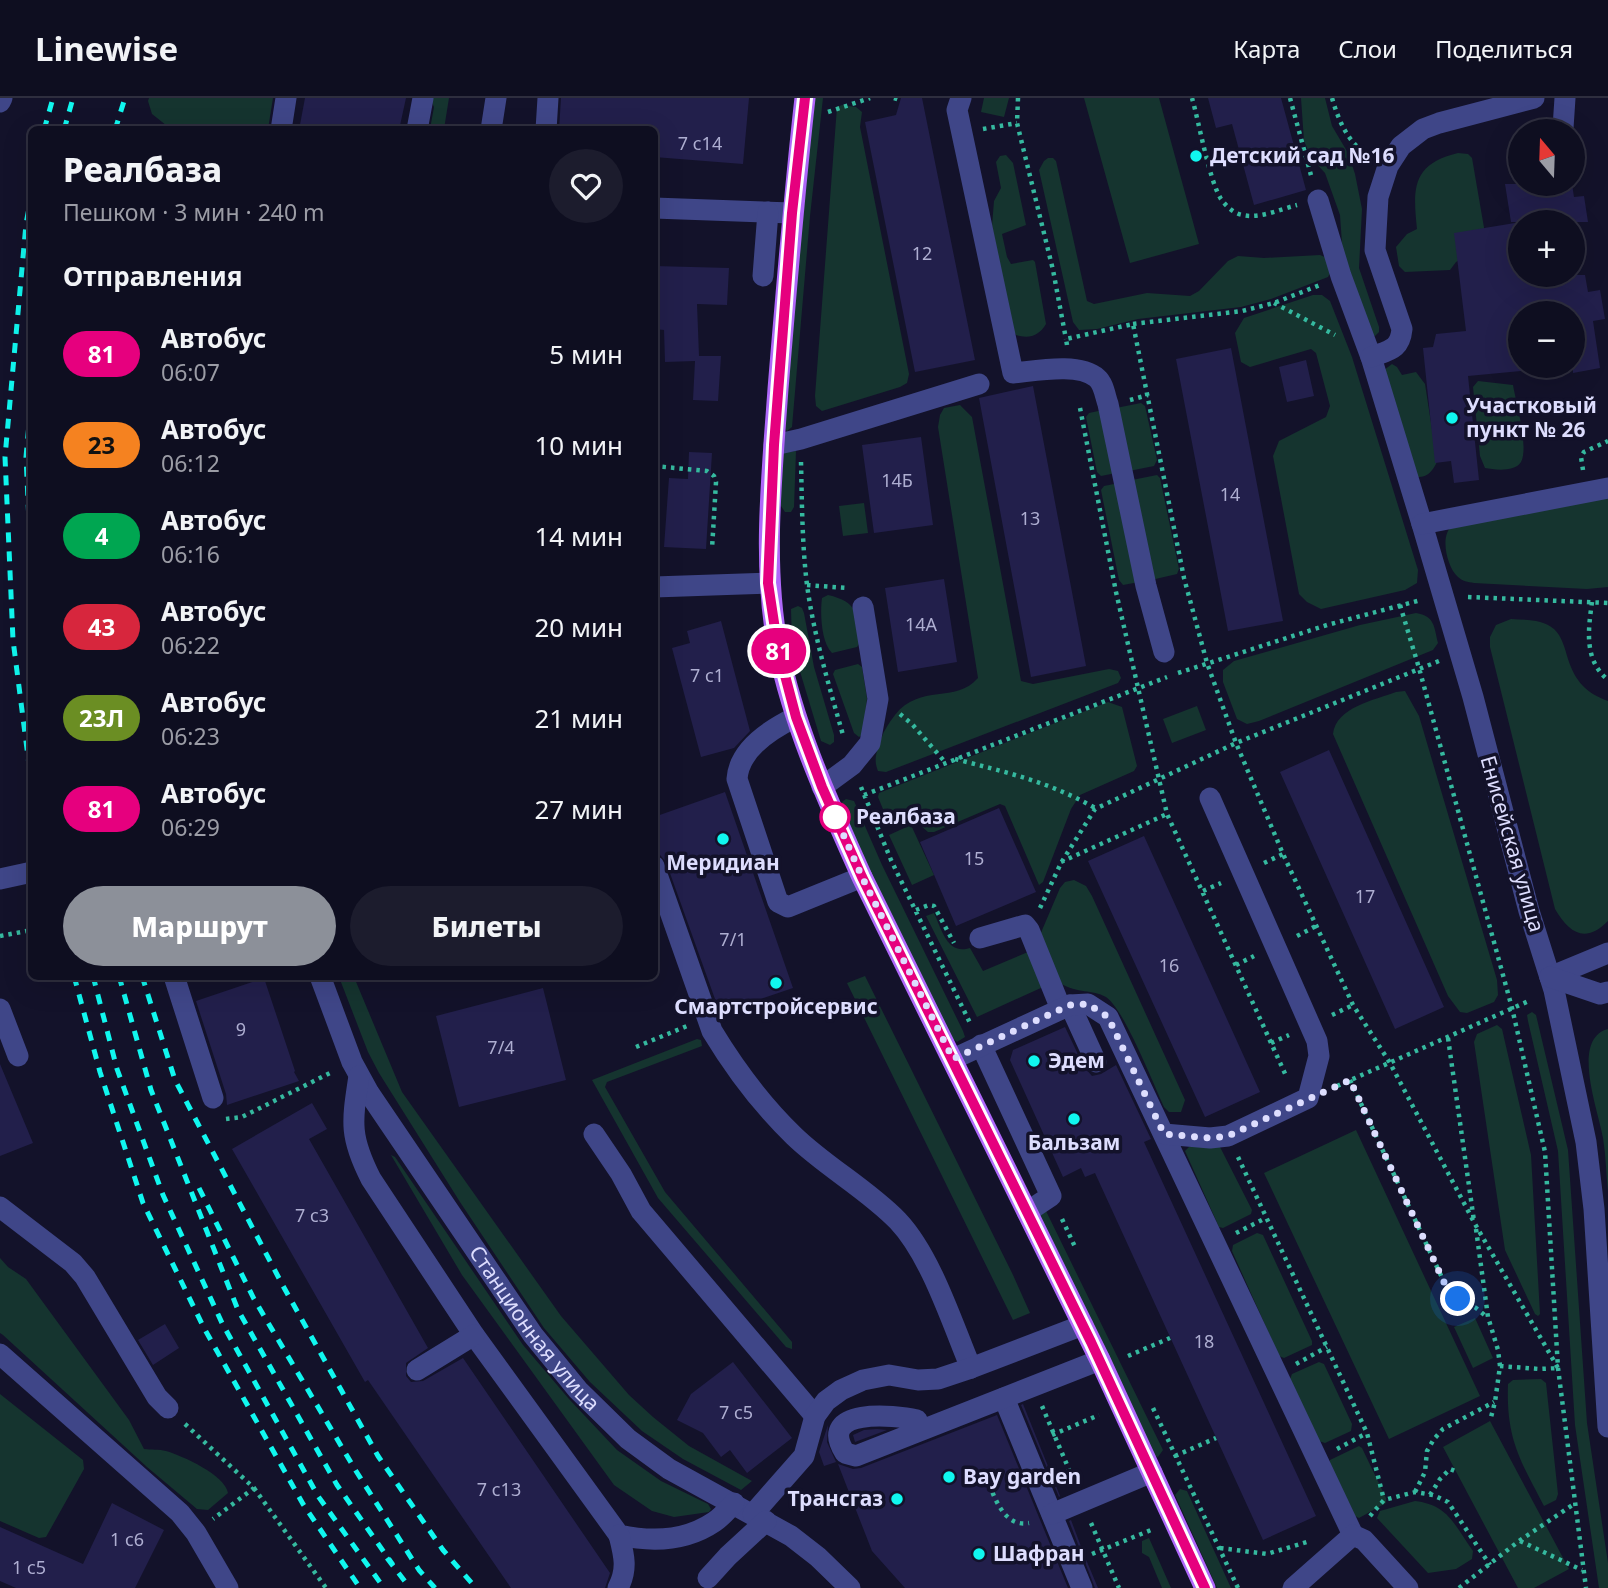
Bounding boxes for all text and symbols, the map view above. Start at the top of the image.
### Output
text: Linewise [35,26,178,71]
text: Карта [1233,32,1300,65]
text: Слои [1338,32,1397,65]
text: Поделиться [1435,32,1573,65]
north arrow [1508,119,1586,196]
map controls [1508,119,1585,378]
house number: 7 с14 [678,131,722,155]
place label: Детский сад №16 [1210,141,1394,169]
text: Реалбаза [63,147,222,192]
marker: Детский сад №16 [1188,148,1204,164]
button: heart [549,149,623,223]
text: Пешком · 3 мин · 240 m [63,196,325,228]
button: + [1508,210,1585,287]
house number: 12 [912,241,932,265]
text: Отправления [63,258,242,294]
button: − [1508,301,1585,378]
text: Автобус [161,320,266,356]
text: 5 мин [549,336,623,372]
text: 81 [88,337,115,370]
text: 06:07 [161,356,220,388]
place label: Участковый пункт № 26 [1466,391,1597,443]
marker: Участковый пункт № 26 [1444,410,1460,426]
text: Автобус [161,411,266,447]
text: 10 мин [534,427,623,463]
text: 23 [88,428,115,461]
text: 06:12 [161,447,220,479]
house number: 14Б [881,468,913,492]
house number: 14 [1220,482,1240,506]
text: Автобус [161,502,266,538]
house number: 13 [1020,506,1040,530]
text: 14 мин [534,518,623,554]
text: 4 [95,519,108,552]
text: 06:16 [161,538,220,570]
text: Автобус [161,593,266,629]
text: 20 мин [534,609,623,645]
text: 43 [88,610,115,643]
house number: 14А [905,612,938,636]
line badge: 81 [748,628,810,674]
text: 06:22 [161,629,220,661]
text: 81 [765,634,793,667]
house number: 7 с1 [690,663,724,687]
text: Автобус [161,684,266,720]
text: 21 мин [534,700,623,736]
text: 23Л [79,701,124,734]
text: 06:23 [161,720,220,752]
street label: Енисейская улица [1474,752,1552,935]
text: Автобус [161,775,266,811]
text: 27 мин [534,791,623,827]
text: 81 [88,792,115,825]
marker: Реалбаза [820,802,850,832]
place label: Реалбаза [856,802,956,830]
text: 06:29 [161,811,220,843]
marker: Меридиан [715,831,731,847]
house number: 15 [964,846,984,870]
place label: Меридиан [666,848,780,876]
house number: 17 [1355,884,1375,908]
button: Маршрут [63,886,336,966]
button: Билеты [350,886,623,966]
house number: 7/1 [719,927,747,951]
house number: 16 [1159,953,1179,977]
marker: Смартстройсервис [768,975,784,991]
place label: Смартстройсервис [674,992,878,1020]
house number: 9 [236,1017,246,1041]
house number: 7/4 [487,1035,515,1059]
place label: Эдем [1048,1046,1105,1074]
marker: Эдем [1026,1053,1042,1069]
marker: Бальзам [1066,1111,1082,1127]
place label: Бальзам [1028,1128,1120,1156]
house number: 7 с3 [295,1203,329,1227]
street label: Станционная улица [463,1240,606,1417]
your location [1440,1281,1475,1316]
house number: 18 [1194,1329,1214,1353]
house number: 7 с5 [719,1400,753,1424]
place label: Bay garden [963,1462,1081,1490]
marker: Bay garden [941,1469,957,1485]
house number: 7 с13 [477,1477,521,1501]
place label: Трансгаз [788,1484,883,1512]
marker: Трансгаз [889,1491,905,1507]
house number: 1 с6 [110,1527,144,1551]
place label: Шафран [993,1539,1085,1567]
marker: Шафран [971,1546,987,1562]
house number: 1 с5 [12,1555,46,1579]

